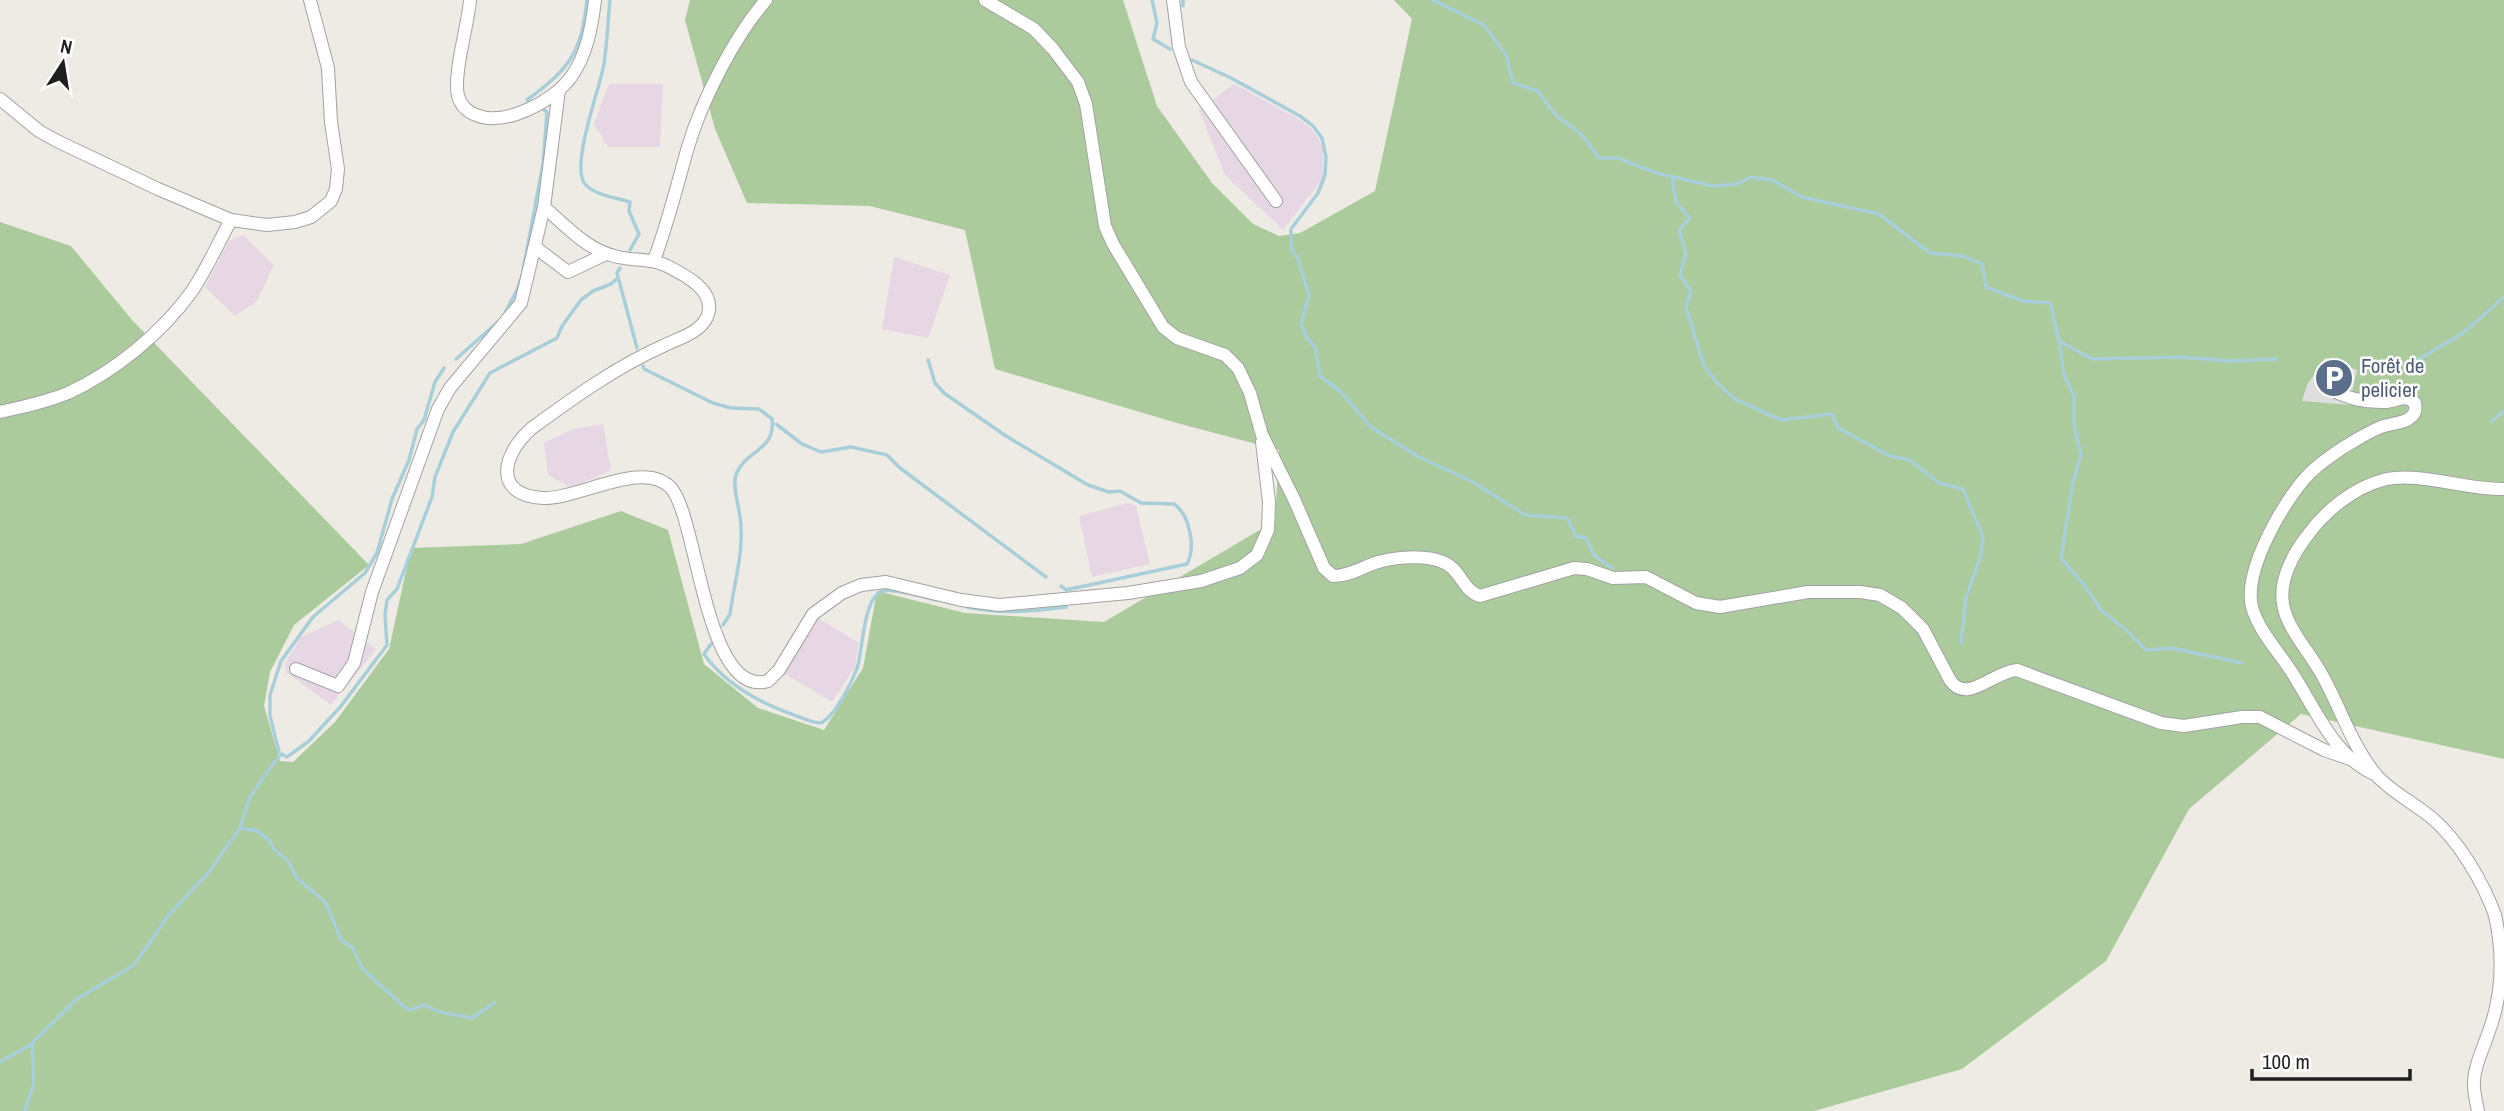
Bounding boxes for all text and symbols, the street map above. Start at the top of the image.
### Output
north arrow [28,28,98,98]
text: N [58,32,75,60]
place label: Forêt de pelicier [2361,351,2424,404]
parking icon: Forêt de pelicier [2313,357,2355,399]
scale bar [2252,1038,2410,1082]
text: 100 m [2262,1047,2310,1076]

